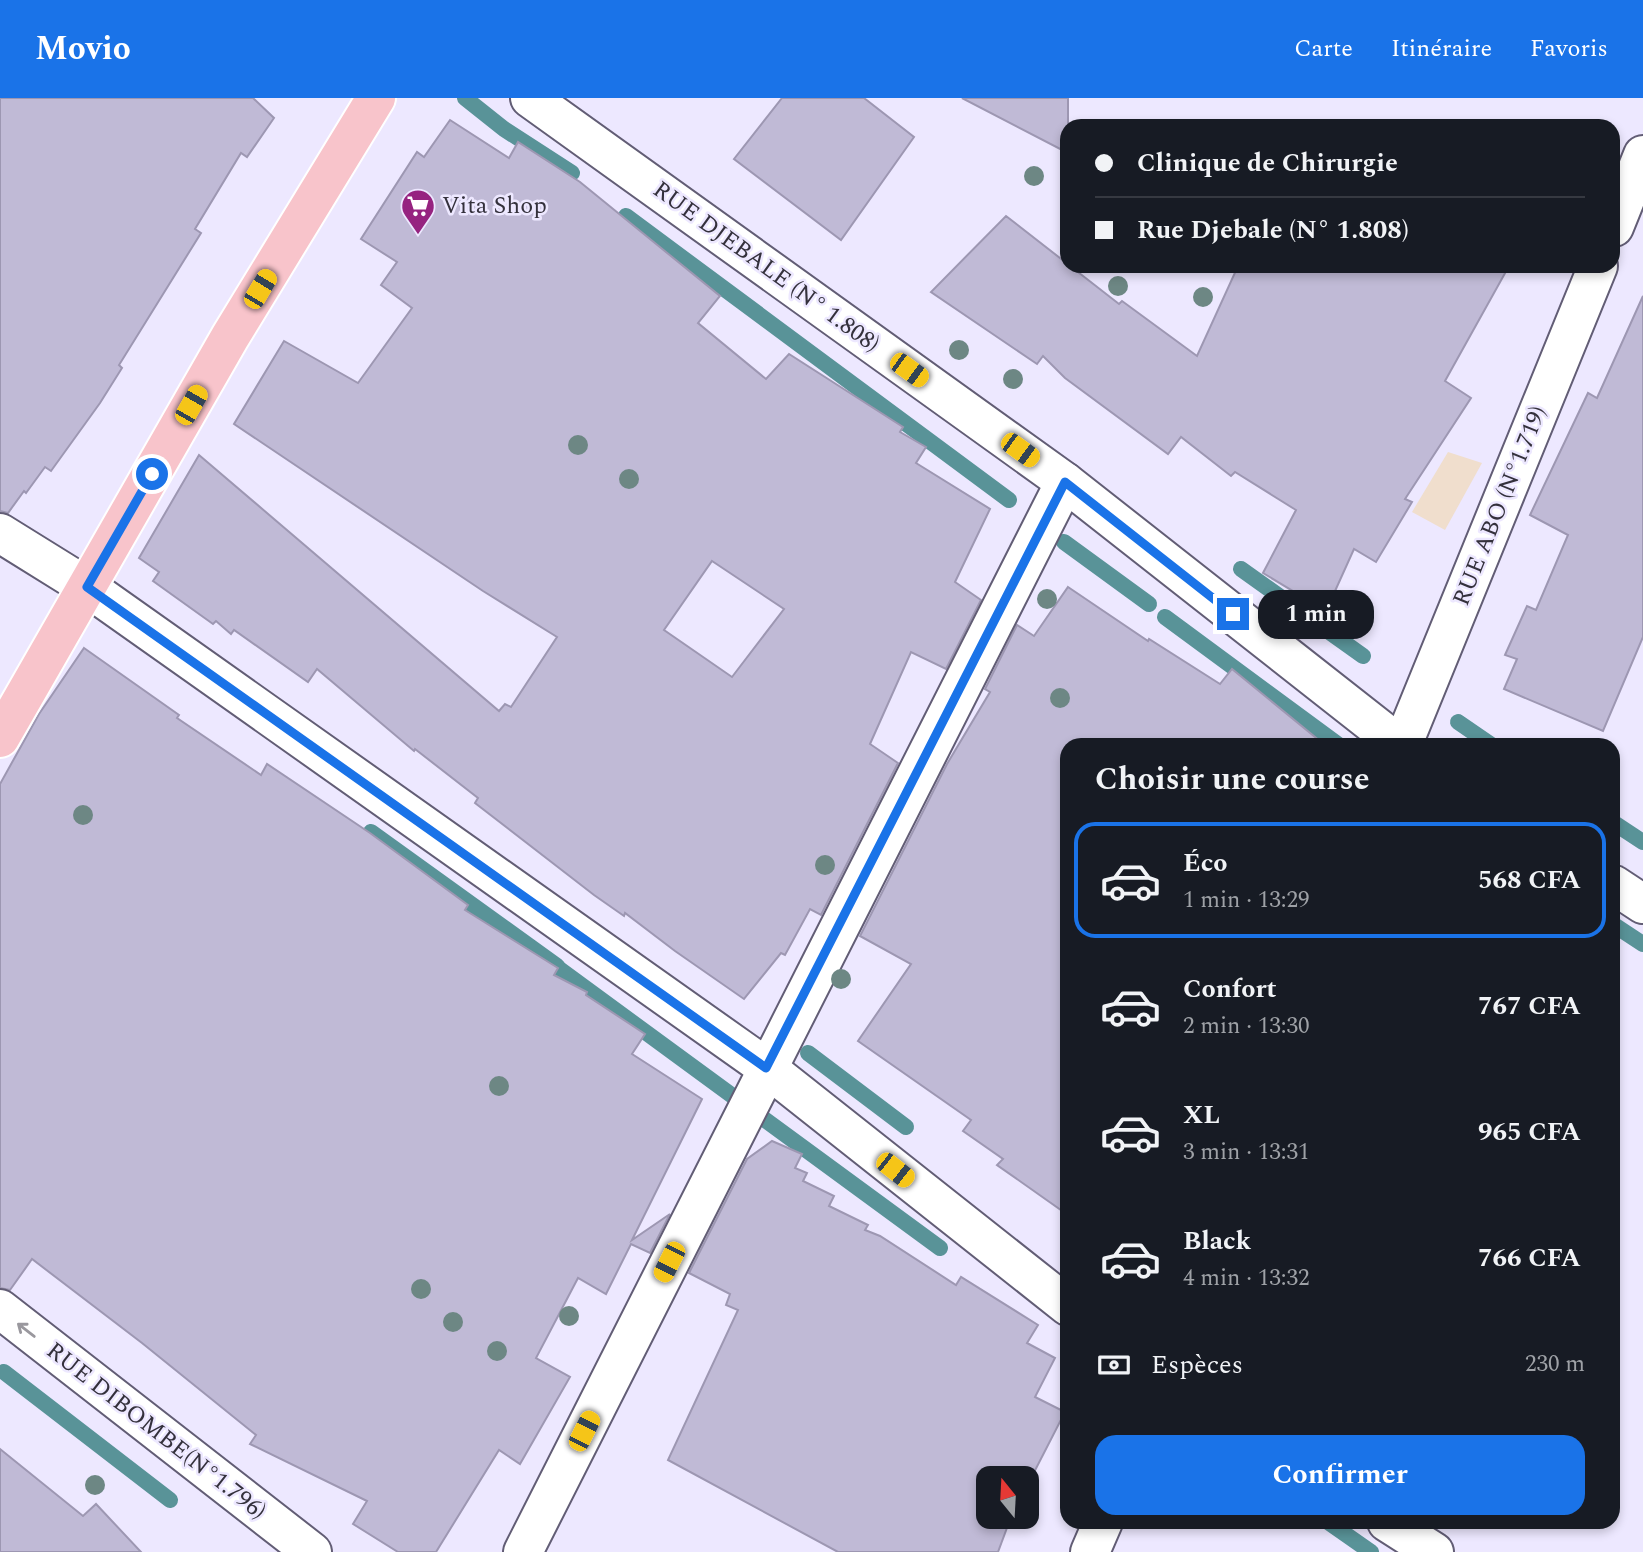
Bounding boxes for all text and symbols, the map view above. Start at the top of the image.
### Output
text: Movio [35,24,131,74]
text: Carte [1294,31,1353,67]
text: Itinéraire [1391,31,1492,67]
text: Favoris [1530,31,1608,67]
text: Clinique de Chirurgie [1137,143,1398,183]
street label: RUE DJEBALE (N° 1.808) [645,172,887,362]
supermarket icon: Vita Shop [399,187,437,236]
place label: Vita Shop [442,188,547,224]
text: Rue Djebale (N° 1.808) [1137,210,1409,250]
car [241,266,280,312]
car [886,349,933,391]
car [172,382,211,428]
street label: RUE ABO (N°1.719) [1443,401,1557,611]
car [997,429,1044,471]
route start [136,458,168,490]
callout: 1 min [1258,589,1373,638]
text: 1 min [1285,597,1347,632]
route end [1217,598,1249,630]
text: Choisir une course [1095,755,1370,804]
text: Éco [1183,843,1227,883]
icon: car [1099,849,1162,912]
text: 568 CFA [1478,860,1581,900]
text: 1 min · 13:29 [1183,883,1310,918]
text: Confort [1183,969,1277,1009]
icon: car [1099,975,1162,1038]
text: 767 CFA [1478,986,1581,1026]
text: 2 min · 13:30 [1183,1009,1310,1044]
text: XL [1183,1095,1220,1135]
icon: car [1099,1101,1162,1164]
text: 965 CFA [1478,1112,1581,1152]
text: 3 min · 13:31 [1183,1135,1310,1170]
car [872,1149,919,1191]
text: Black [1183,1221,1251,1261]
icon: car [1099,1227,1162,1290]
text: 766 CFA [1478,1238,1581,1278]
car [651,1239,688,1285]
text: 4 min · 13:32 [1183,1261,1310,1296]
one-way arrow [18,1322,36,1337]
street label: RUE DIBOMBE(N°1.796) [38,1333,274,1529]
text: Espèces [1151,1345,1243,1385]
icon: cash [1095,1346,1133,1384]
text: 230 m [1525,1347,1585,1382]
car [566,1408,603,1454]
button: Confirmer [1095,1435,1585,1515]
north arrow [976,1466,1040,1530]
map controls [976,1466,1039,1529]

